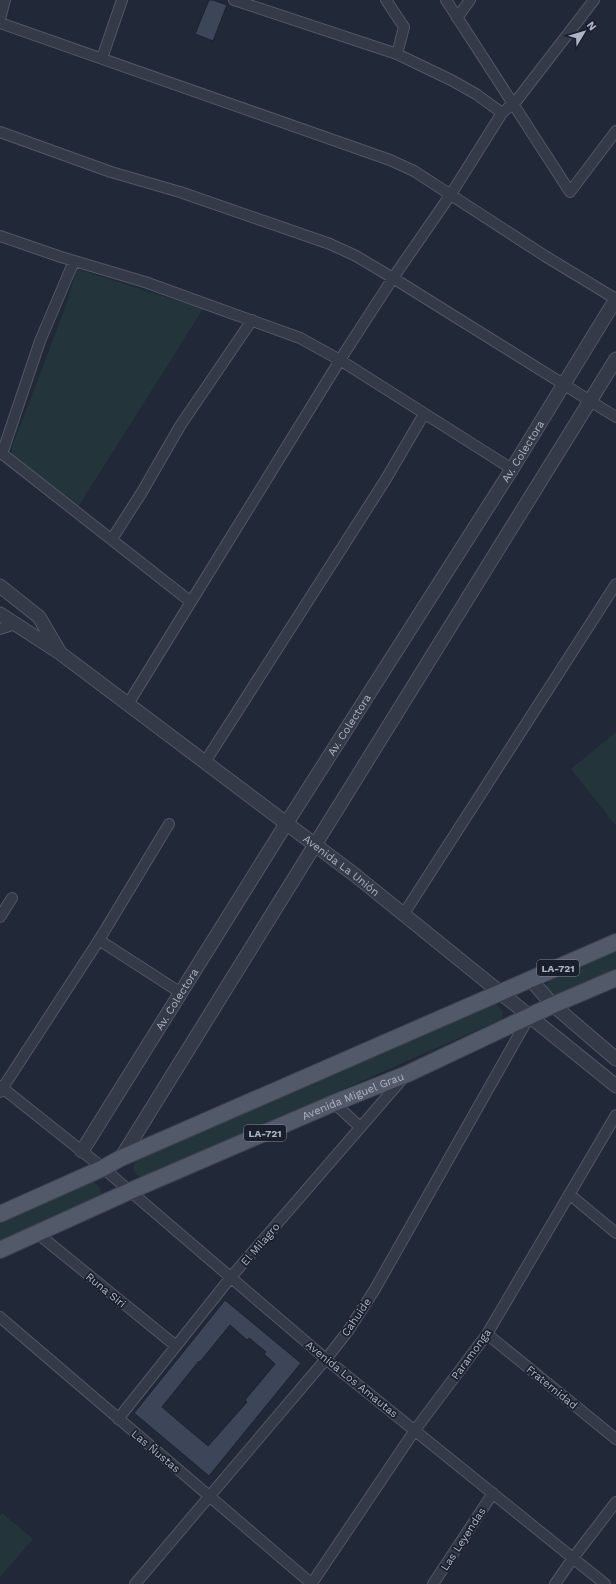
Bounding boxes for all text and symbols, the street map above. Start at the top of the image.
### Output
north arrow [564,12,604,52]
text: N [584,19,599,33]
street label: Av. Colectora [499,418,547,485]
street label: Av. Colectora [325,692,374,758]
street label: Avenida La Unión [300,832,382,899]
road number: LA-721 [537,960,579,976]
street label: Av. Colectora [153,966,201,1033]
street label: Avenida Miguel Grau [300,1070,406,1123]
road number: LA-721 [244,1125,286,1141]
street label: El Milagro [238,1220,282,1268]
street label: Runa Siri [83,1270,128,1311]
street label: Cahuide [339,1296,374,1339]
street label: Paramonga [449,1326,494,1382]
street label: Avenida Los Amautas [303,1338,401,1421]
street label: Fraternidad [524,1363,580,1412]
street label: Las Ñustas [129,1427,183,1476]
street label: Las Leyendas [438,1505,489,1573]

